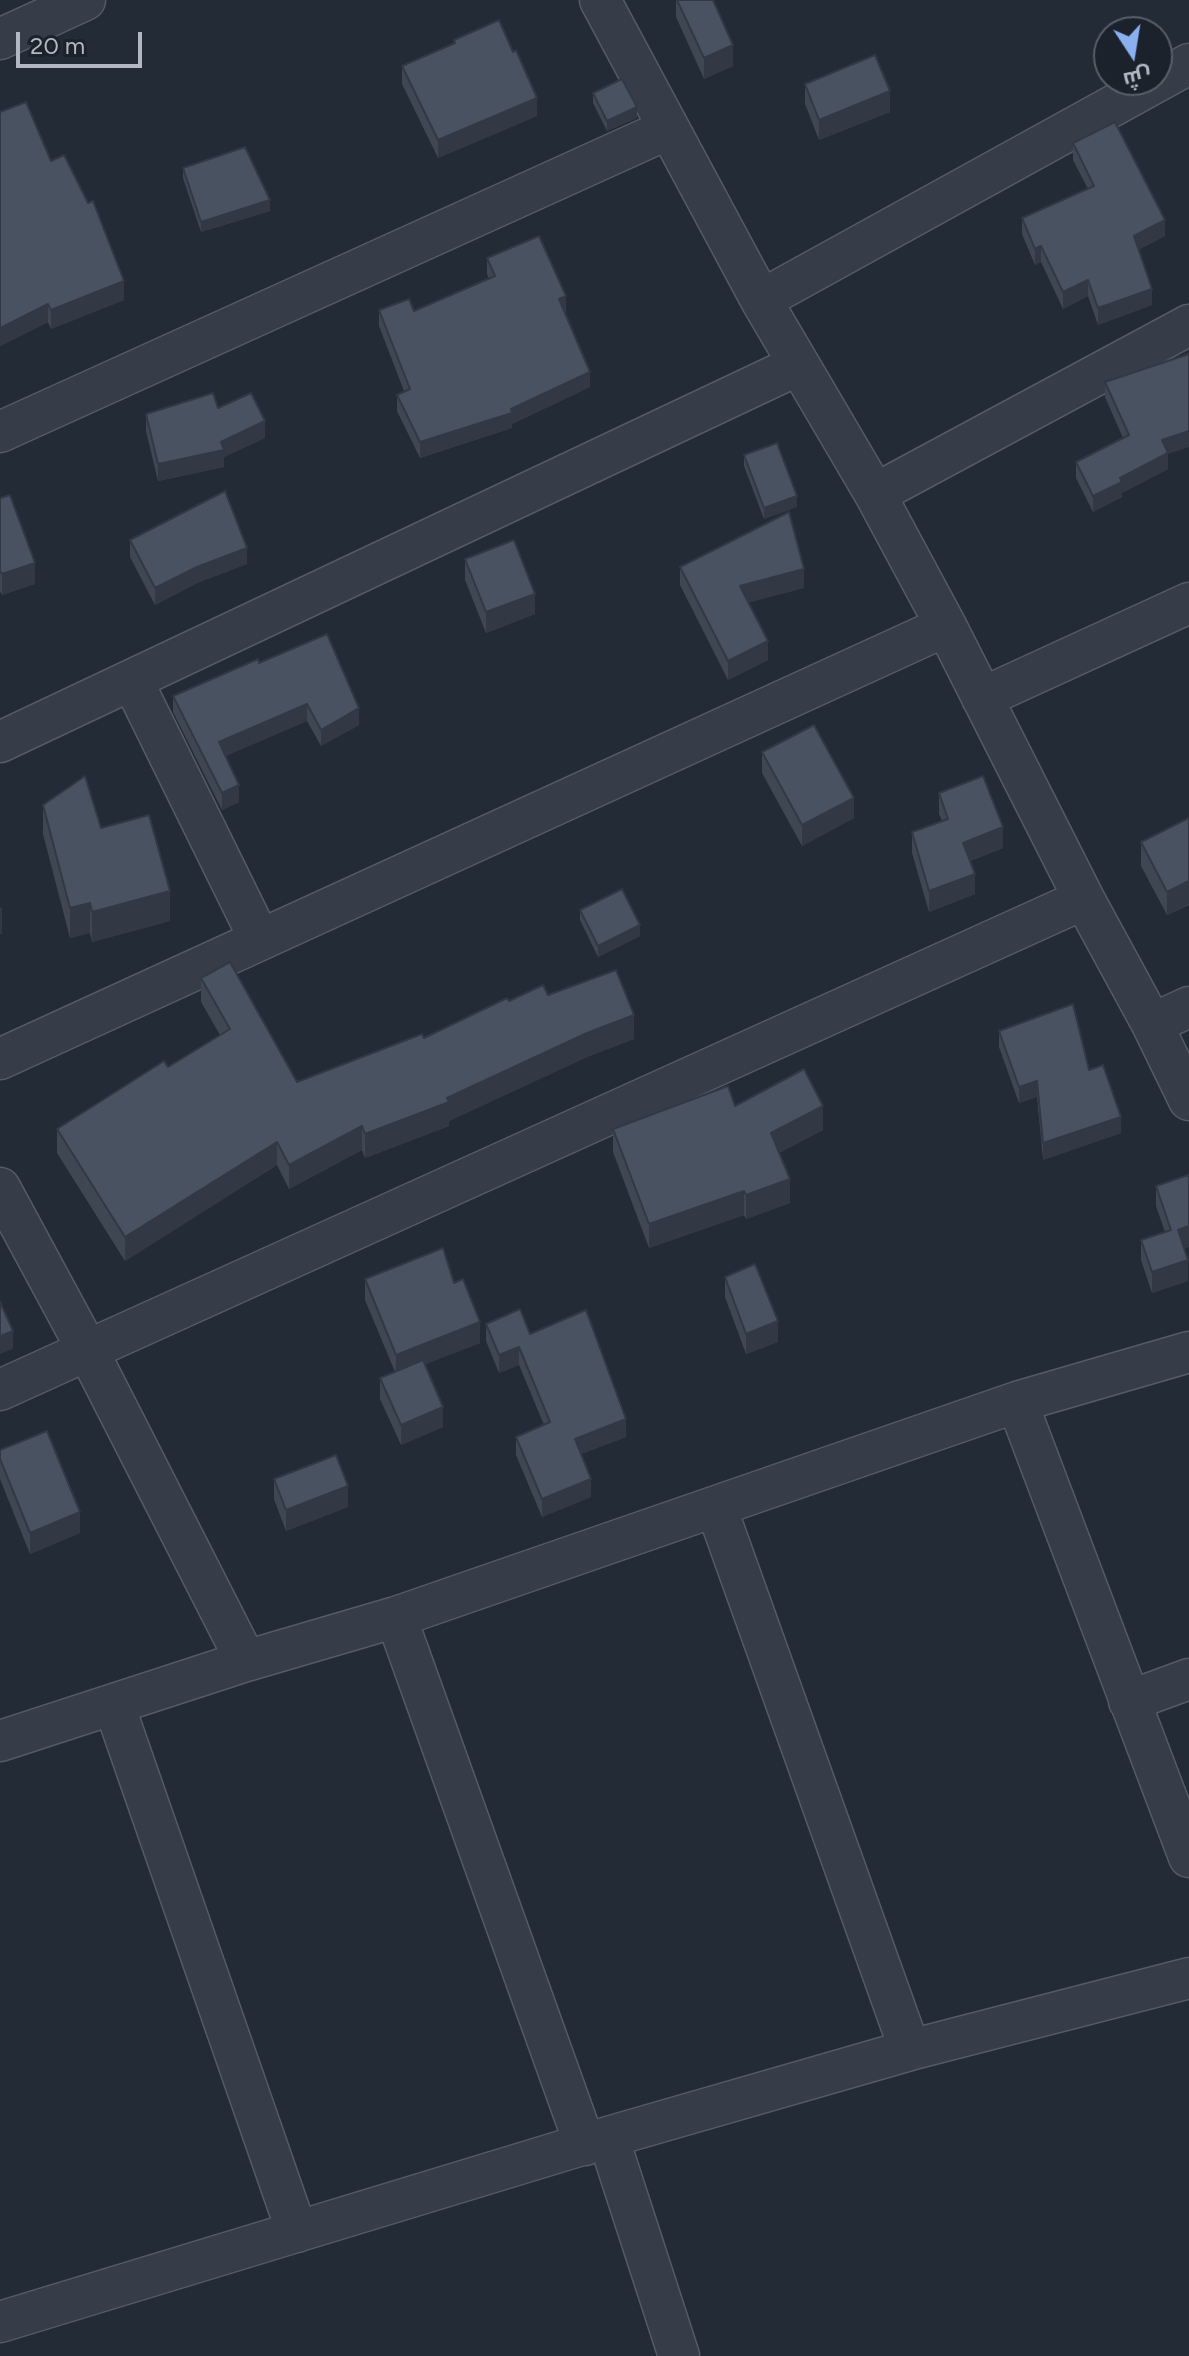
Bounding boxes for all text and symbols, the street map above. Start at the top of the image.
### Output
scale bar [20,16,146,66]
north arrow [1093,16,1173,96]
text: 20 m [30,31,85,60]
text: ش [1121,62,1154,94]

